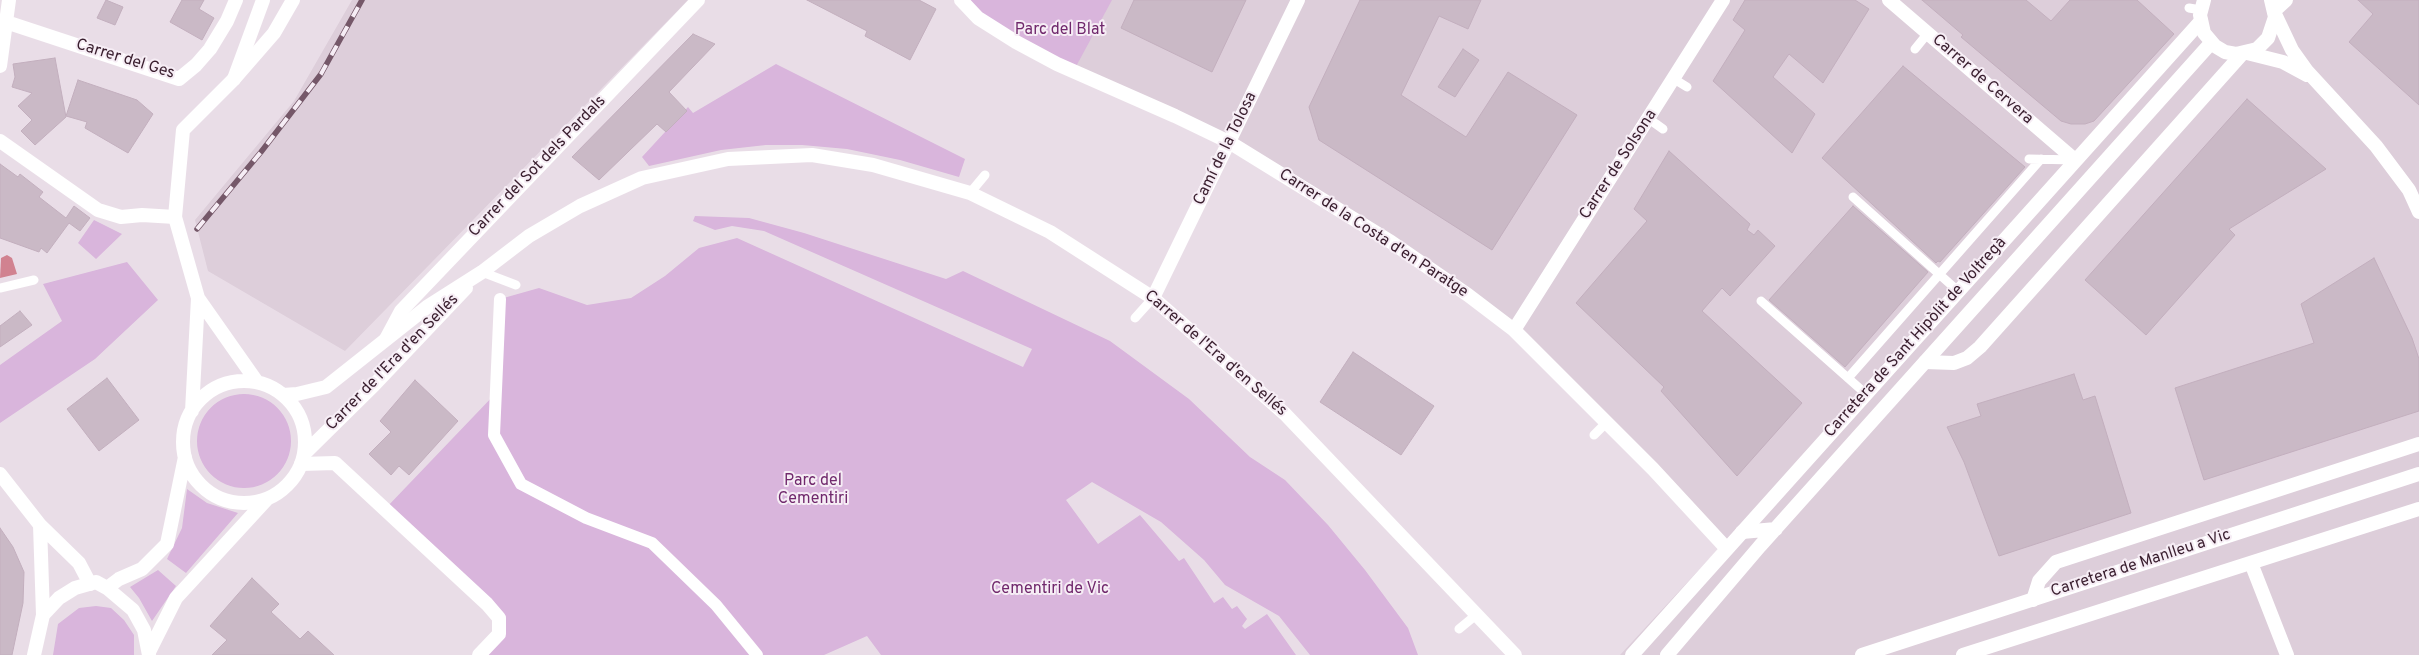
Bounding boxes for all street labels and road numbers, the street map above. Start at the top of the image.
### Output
street label: Carrer de Cervera [1927,31,2037,129]
street label: Carrer del Ges [73,36,177,84]
street label: Camí de la Tolosa [1190,89,1262,209]
street label: Carrer del Sot dels Pardals [465,92,611,242]
street label: Carrer de Solsona [1576,106,1662,224]
street label: Carrer de la Costa d'en Paratge [1275,166,1471,302]
street label: Carretera de Sant Hipòlit de Voltregà [1821,234,2011,442]
street label: Carrer de l'Era d'en Sellés [1140,287,1290,421]
street label: Carrer de l'Era d'en Sellés [323,291,463,435]
street label: Carretera de Manlleu a Vic [2049,526,2233,602]

